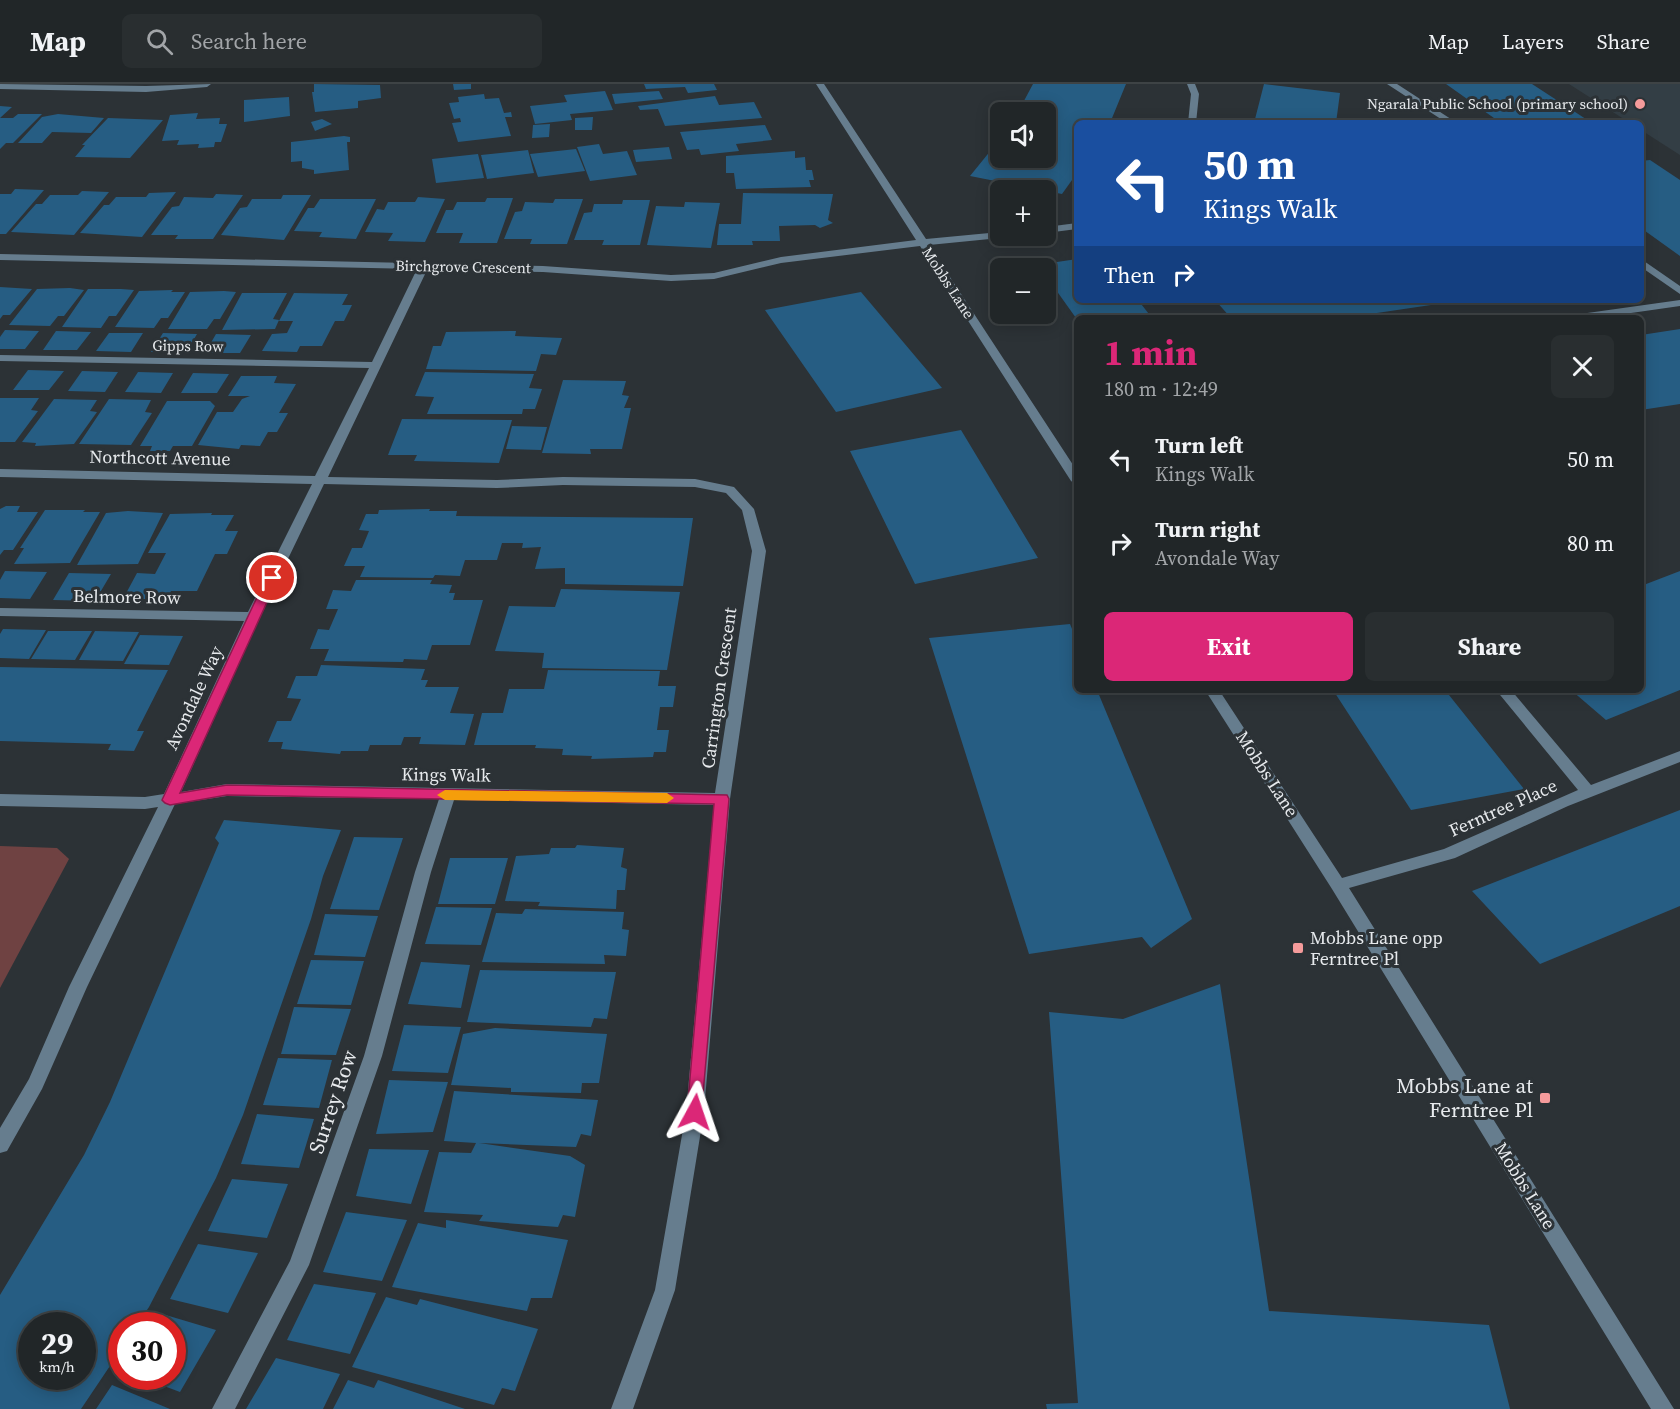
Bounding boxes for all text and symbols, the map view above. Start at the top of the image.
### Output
search box [122,14,542,68]
text: Map [30,22,86,60]
icon: search [143,25,176,58]
text: Search here [191,26,307,56]
text: Map [1428,27,1469,56]
text: Layers [1502,27,1564,56]
text: Share [1597,27,1650,56]
place label: Ngarala Public School (primary school) [1367,93,1628,114]
marker: Ngarala Public School (primary school) [1633,97,1647,111]
map controls [990,102,1056,324]
button: sound [990,102,1056,168]
text: 50 m [1203,135,1296,193]
icon: left [1104,144,1182,222]
button: + [990,180,1056,246]
text: Kings Walk [1203,190,1337,227]
street label: Mobbs Lane [917,243,980,323]
street label: Birchgrove Crescent [395,255,531,278]
button: − [990,258,1056,324]
icon: right [1167,258,1200,291]
text: Then [1104,260,1155,290]
text: 1 min [1104,328,1197,377]
street label: Gipps Row [152,334,224,357]
button: close [1551,335,1614,398]
text: 180 m · 12:49 [1104,375,1218,403]
text: Turn left [1155,430,1243,460]
icon: left [1104,443,1137,476]
street label: Northcott Avenue [89,444,231,471]
text: 50 m [1567,444,1614,474]
text: Kings Walk [1155,460,1254,488]
text: Turn right [1155,514,1260,544]
icon: right [1104,527,1137,560]
text: 80 m [1567,528,1614,558]
text: Avondale Way [1155,544,1279,572]
pin [246,552,297,603]
icon: arrive [255,561,288,594]
street label: Belmore Row [73,583,181,610]
street label: Carrington Crescent [695,606,742,770]
button: Exit [1104,612,1353,681]
button: Share [1365,612,1614,681]
street label: Avondale Way [159,641,229,754]
street label: Mobbs Lane [1230,726,1305,822]
street label: Kings Walk [401,761,491,788]
street label: Ferntree Place [1445,773,1561,843]
place label: Mobbs Lane opp Ferntree Pl [1310,925,1443,971]
marker: Mobbs Lane opp Ferntree Pl [1291,941,1305,955]
street label: Surrey Row [301,1046,364,1157]
place label: Mobbs Lane at Ferntree Pl [1396,1071,1533,1124]
position arrow [663,1080,727,1144]
marker: Mobbs Lane at Ferntree Pl [1538,1091,1552,1105]
street label: Mobbs Lane [1489,1138,1562,1234]
speed limit sign: 30 [108,1312,186,1390]
text: 29 [41,1323,73,1364]
text: km/h [39,1356,75,1377]

